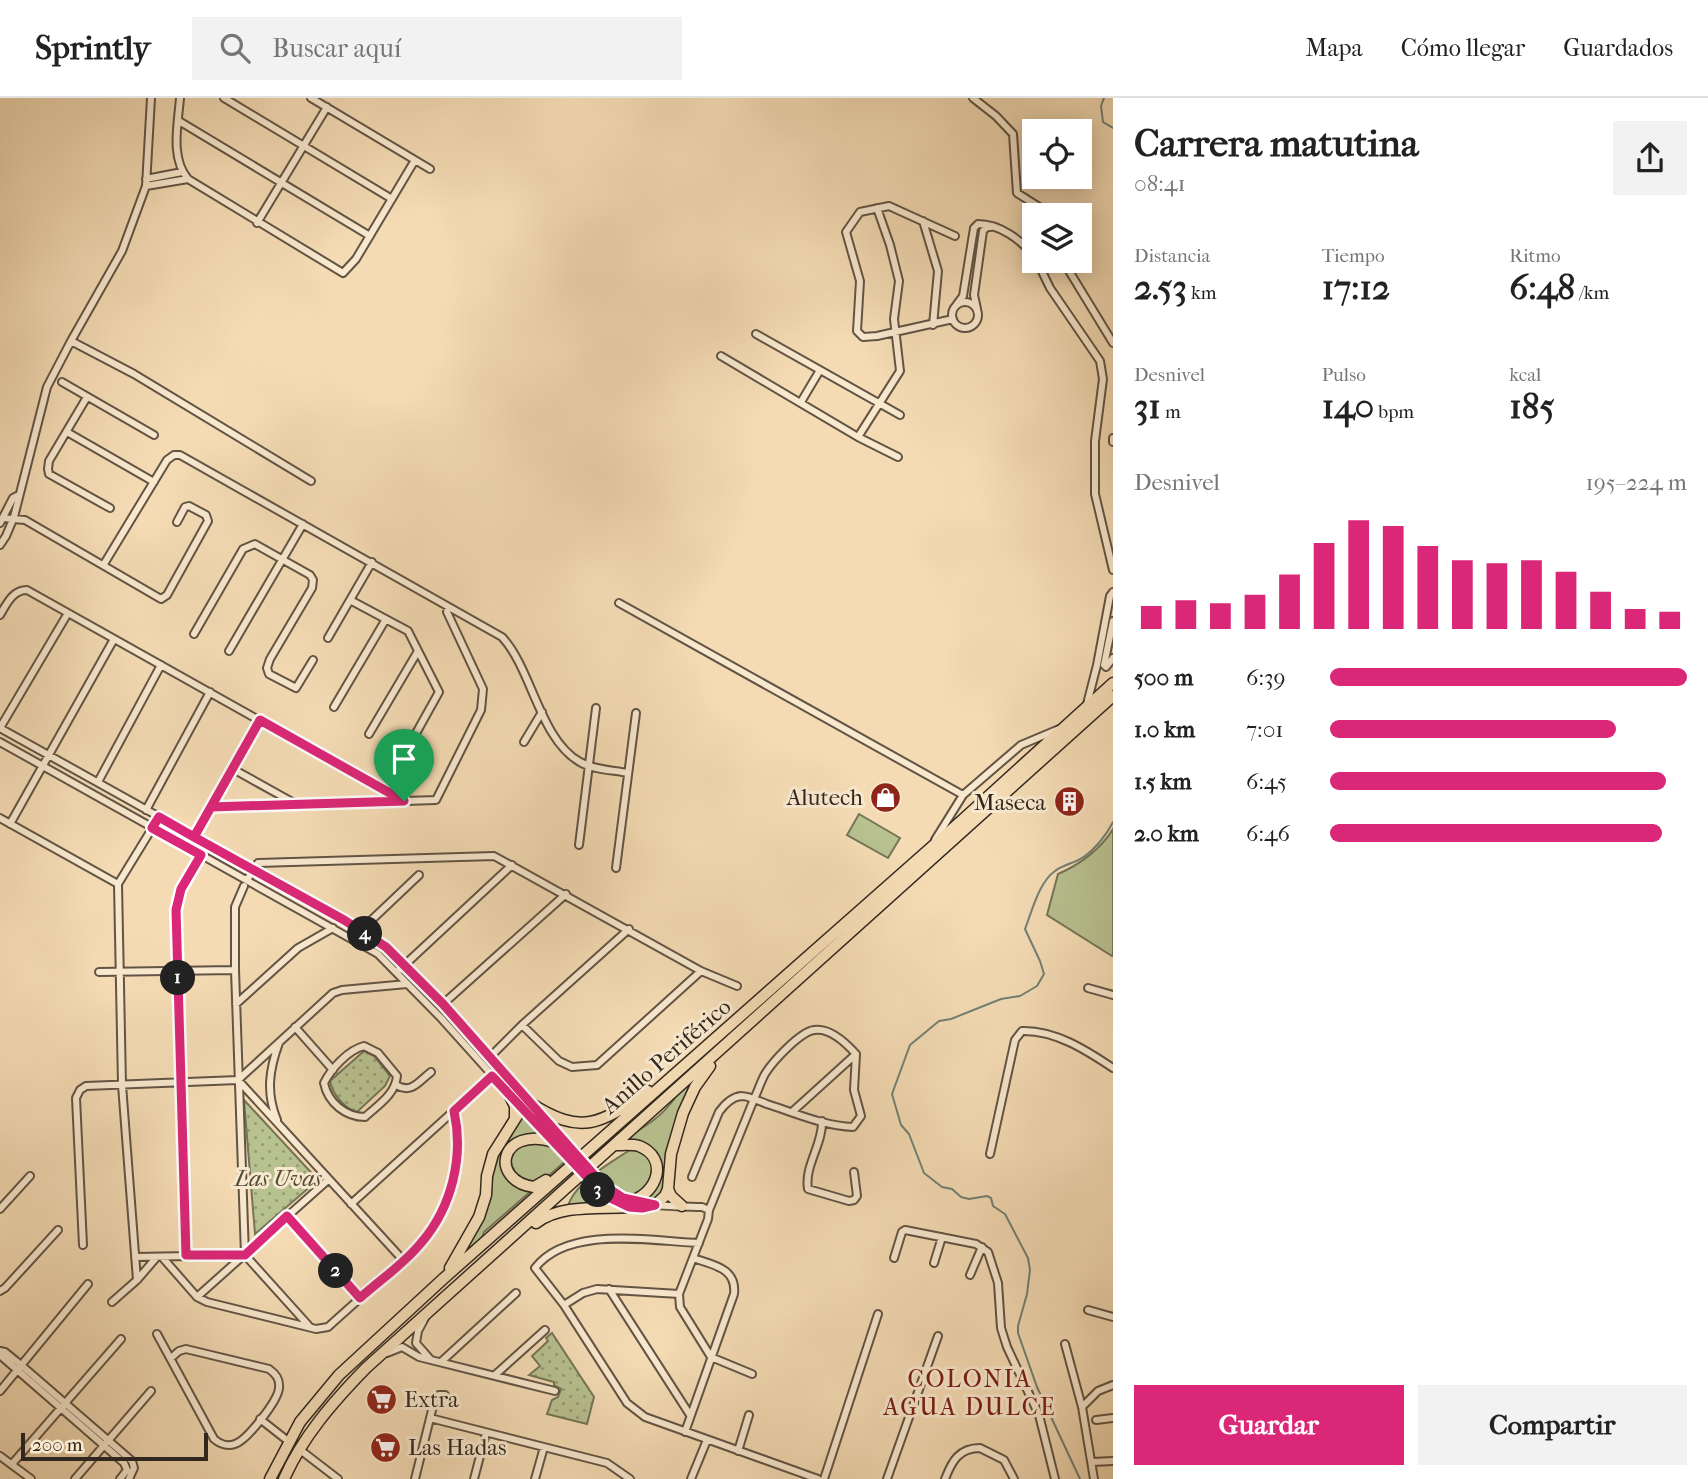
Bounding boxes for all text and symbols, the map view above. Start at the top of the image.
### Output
search box [192,17,682,80]
text: Sprintly [35,29,150,68]
icon: search [216,29,254,67]
text: Buscar aquí [272,33,402,64]
text: Mapa [1305,34,1363,62]
text: Cómo llegar [1401,34,1525,62]
text: Guardados [1563,34,1673,62]
map controls [1022,119,1092,273]
button: locate [1022,119,1092,189]
text: Carrera matutina [1134,121,1418,166]
button: share [1613,121,1687,195]
text: 08:41 [1134,170,1186,197]
button: layers [1022,203,1092,273]
text: Distancia [1134,245,1210,267]
text: Tiempo [1322,245,1385,267]
text: Ritmo [1509,245,1561,267]
text: 2.53 [1134,267,1187,308]
text: 17:12 [1322,267,1390,308]
text: 6:48 [1509,267,1575,308]
text: km [1187,282,1216,304]
text: /km [1575,282,1609,304]
text: Desnivel [1134,364,1205,386]
text: Pulso [1322,364,1366,386]
text: kcal [1509,364,1541,386]
text: 31 [1134,386,1161,427]
text: 140 [1322,386,1374,427]
text: 185 [1509,386,1555,427]
text: m [1161,401,1181,423]
text: bpm [1374,401,1414,423]
text: Desnivel [1134,469,1220,496]
text: 195–224 m [1585,469,1687,496]
text: 500 m [1134,664,1193,691]
text: 6:39 [1246,664,1286,691]
text: 1.0 km [1134,716,1195,743]
text: 7:01 [1246,716,1283,743]
pin [374,729,434,801]
icon: arrive [385,740,423,778]
text: 1.5 km [1134,768,1192,795]
text: 6:45 [1246,768,1287,795]
shop icon: Alutech [869,780,903,814]
place label: Alutech [785,784,863,811]
building icon: Maseca [1052,785,1086,819]
place label: Maseca [974,789,1046,816]
text: 2.0 km [1134,820,1199,847]
text: 6:46 [1246,820,1290,847]
pin: 4 [348,916,382,952]
text: 4 [359,922,370,944]
pin: 1 [160,960,196,996]
text: 1 [174,966,181,988]
street label: Anillo Periférico [595,993,736,1120]
park label: Las Uvas [233,1165,322,1192]
pin: 3 [580,1172,616,1208]
text: 3 [594,1178,601,1200]
pin: 2 [318,1254,354,1288]
text: 2 [331,1259,340,1281]
district label: COLONIA AGUA DULCE [882,1365,1057,1421]
supermarket icon: Extra [364,1382,398,1416]
button: Guardar [1134,1385,1404,1465]
button: Compartir [1418,1385,1687,1465]
place label: Extra [404,1386,459,1413]
scale bar [21,1430,208,1462]
supermarket icon: Las Hadas [368,1430,402,1464]
text: 200 m [32,1434,83,1456]
place label: Las Hadas [408,1434,506,1461]

